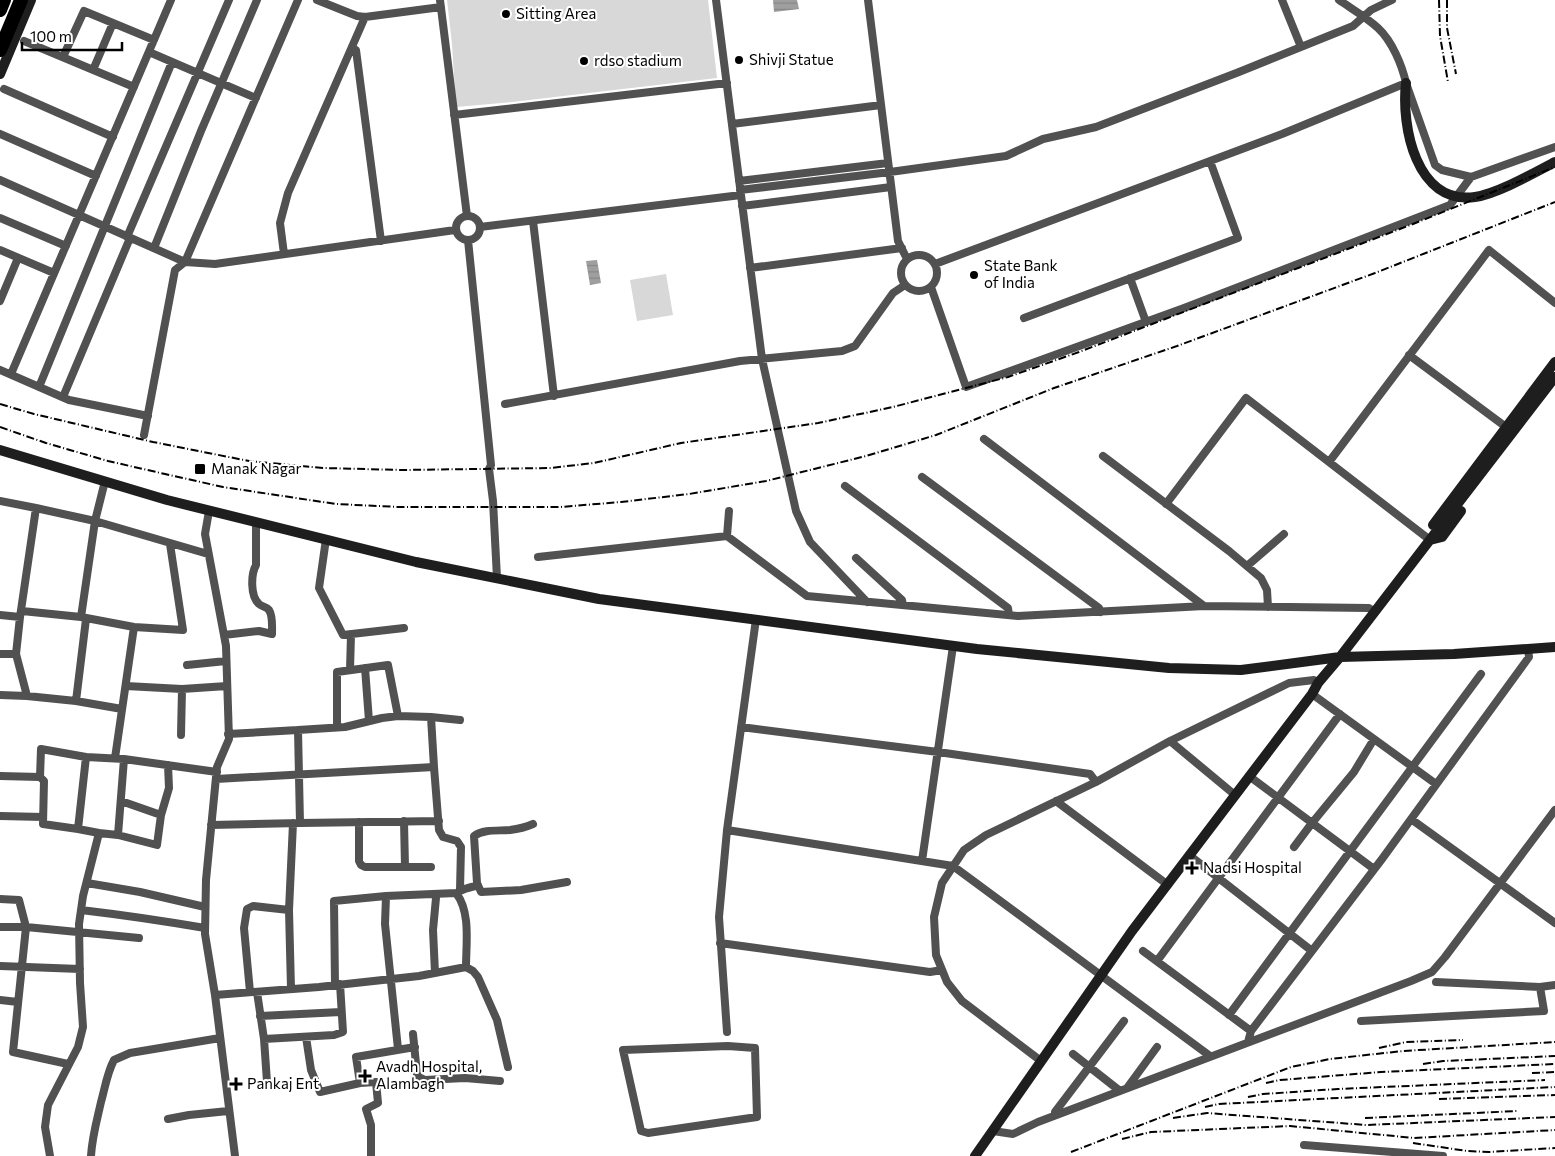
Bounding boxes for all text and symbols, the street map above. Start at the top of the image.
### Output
place label: Sitting Area [516,4,596,22]
marker: Sitting Area [500,8,512,20]
scale bar [22,20,122,52]
text: 100 m [30,27,72,45]
place label: Shivji Statue [749,50,834,68]
place label: rdso stadium [594,51,682,69]
marker: Shivji Statue [733,54,745,66]
marker: rdso stadium [578,55,590,67]
place label: State Bank of India [984,256,1058,291]
marker: State Bank of India [968,269,980,281]
place label: Manak Nagar [211,459,302,477]
marker: Manak Nagar [193,462,207,476]
place label: Nadsi Hospital [1203,858,1302,876]
marker: Nadsi Hospital [1185,861,1199,875]
place label: Avadh Hospital, Alambagh [376,1057,482,1092]
marker: Avadh Hospital, Alambagh [358,1069,372,1083]
place label: Pankaj Ent [247,1074,319,1092]
marker: Pankaj Ent [229,1077,243,1091]

